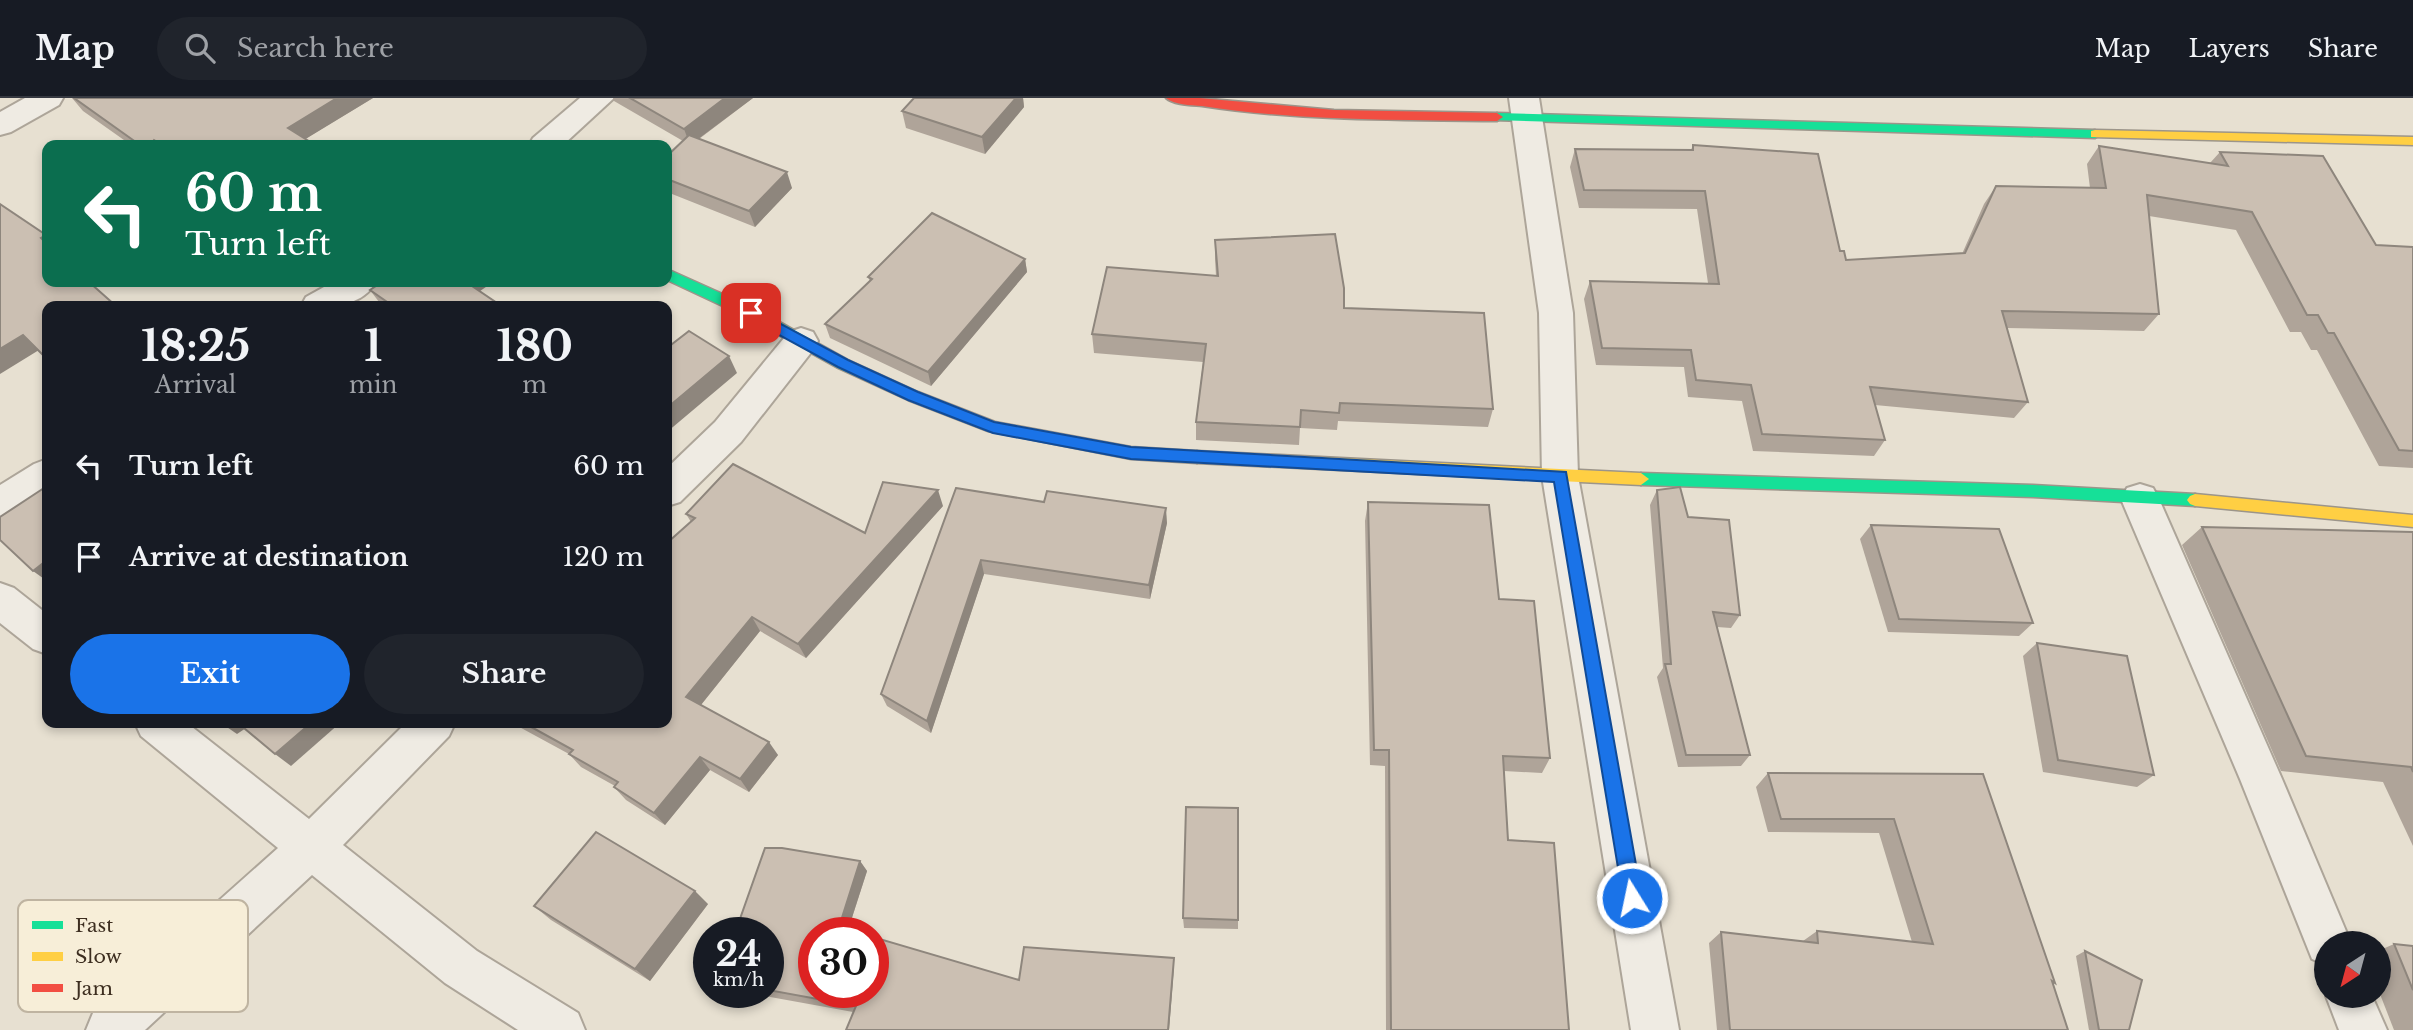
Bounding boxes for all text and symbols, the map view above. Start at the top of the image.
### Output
search box [157,17,647,80]
text: Map [35,28,115,69]
icon: search [181,29,219,67]
text: Search here [237,32,394,64]
text: Map [2095,34,2151,63]
text: Layers [2189,34,2270,63]
text: Share [2308,34,2378,63]
text: 60 m [185,163,322,224]
icon: left [70,168,161,259]
text: Turn left [185,224,331,264]
pin [721,283,781,343]
icon: arrive [732,294,770,332]
text: 18:25 [141,320,250,372]
text: 1 [364,320,382,372]
text: 180 [496,320,573,372]
text: Arrival [155,371,236,399]
text: min [349,371,397,399]
text: m [522,371,547,399]
icon: left [70,447,108,485]
text: Turn left [129,450,253,482]
text: 60 m [573,450,644,482]
icon: arrive [70,538,108,576]
text: Arrive at destination [129,541,409,573]
text: 120 m [562,541,644,573]
button: Exit [70,634,350,714]
button: Share [364,634,644,714]
position arrow [1595,861,1669,935]
legend [18,900,248,1012]
text: Fast [75,914,114,937]
speed limit sign: 30 [798,917,889,1008]
north arrow [2314,931,2390,1008]
map controls [2314,931,2391,1008]
text: 24 [715,932,762,975]
text: Slow [75,945,122,968]
text: km/h [713,969,764,991]
text: Jam [72,977,113,1000]

